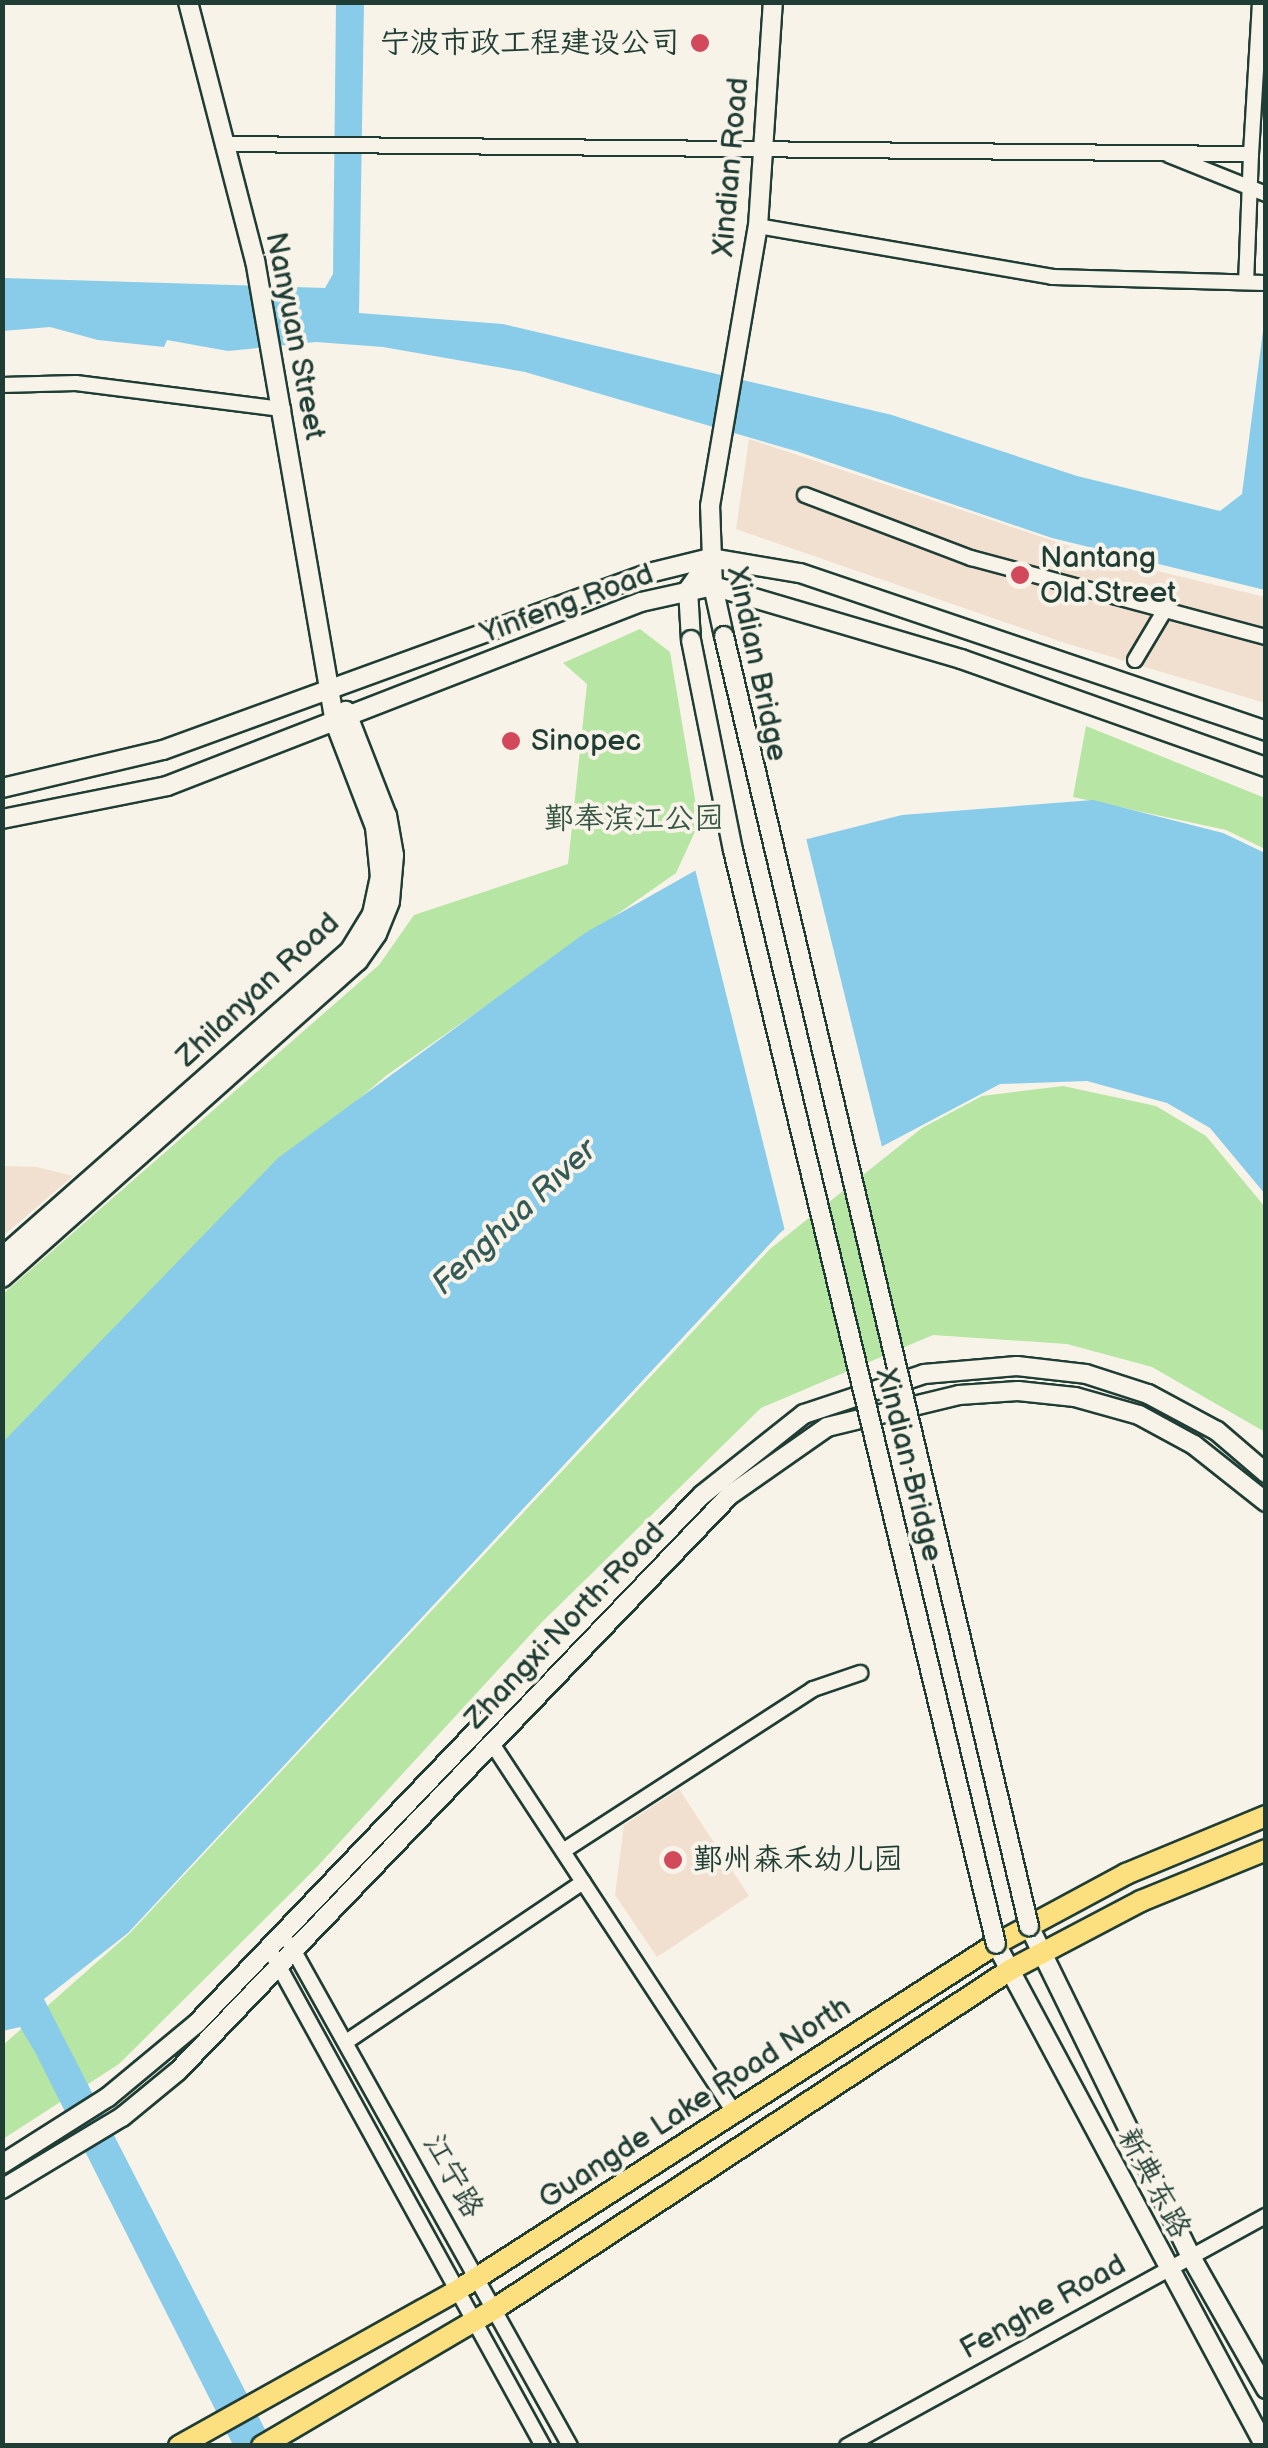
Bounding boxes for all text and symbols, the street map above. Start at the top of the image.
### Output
place label: 宁波市政工程建设公司 [380,25,680,61]
marker: 宁波市政工程建设公司 [689,32,711,54]
street label: Xindian Road [705,76,757,258]
street label: Nanyuan Street [257,229,333,443]
place label: Nantang Old Street [1040,540,1177,610]
street label: Yinfeng Road [476,556,658,652]
street label: Xindian Bridge [719,563,795,765]
marker: Nantang Old Street [1009,564,1031,586]
place label: Sinopec [531,723,641,759]
marker: Sinopec [500,730,522,752]
park label: 鄞奉滨江公园 [544,801,724,837]
street label: Zhilanyan Road [169,905,347,1075]
water label: Fenghua Rıver [425,1132,605,1304]
street label: Xindian Bridge [868,1365,950,1565]
street label: Zhangxi North Road [457,1515,673,1737]
place label: 鄞州森禾幼儿园 [693,1842,903,1878]
marker: 鄞州森禾幼儿园 [662,1849,684,1871]
street label: Guangde Lake Road North [532,1989,858,2217]
street label: 新典东路 [1110,2122,1198,2244]
street label: 江宁路 [415,2128,491,2224]
street label: Fenghe Road [954,2247,1132,2367]

